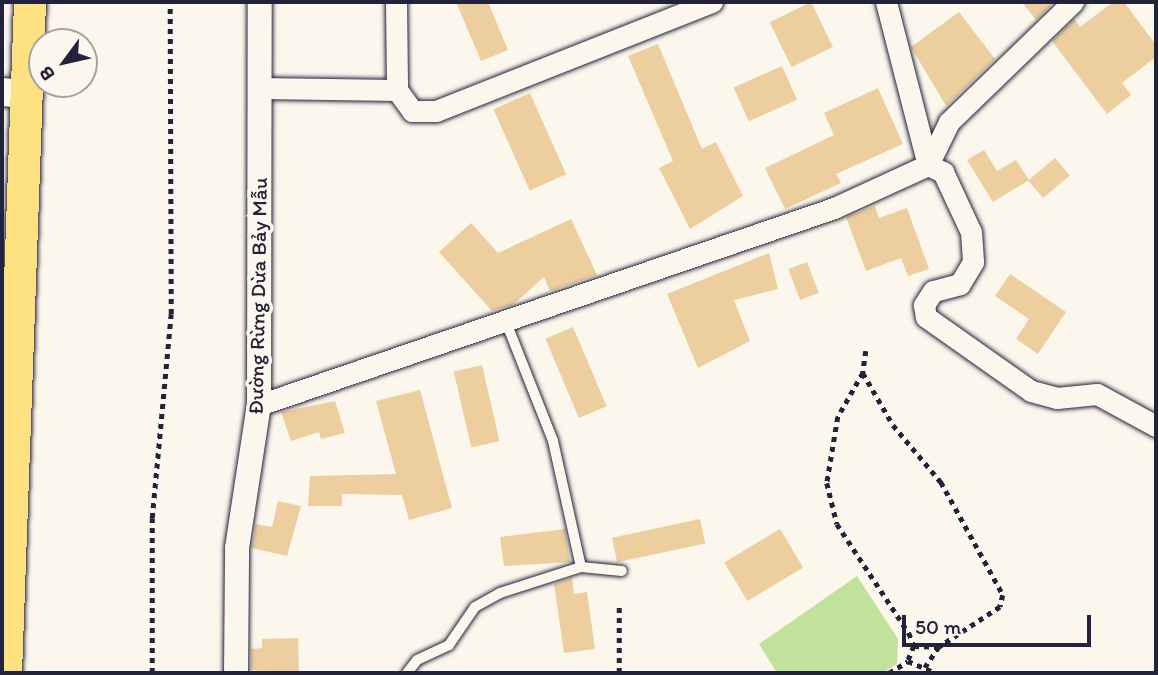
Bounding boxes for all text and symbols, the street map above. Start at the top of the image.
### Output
north arrow [28,28,98,98]
text: B [34,62,60,85]
street label: Đường Rừng Dừa Bảy Mẫu [243,177,273,415]
scale bar [906,602,1095,646]
text: 50 m [915,614,961,639]

